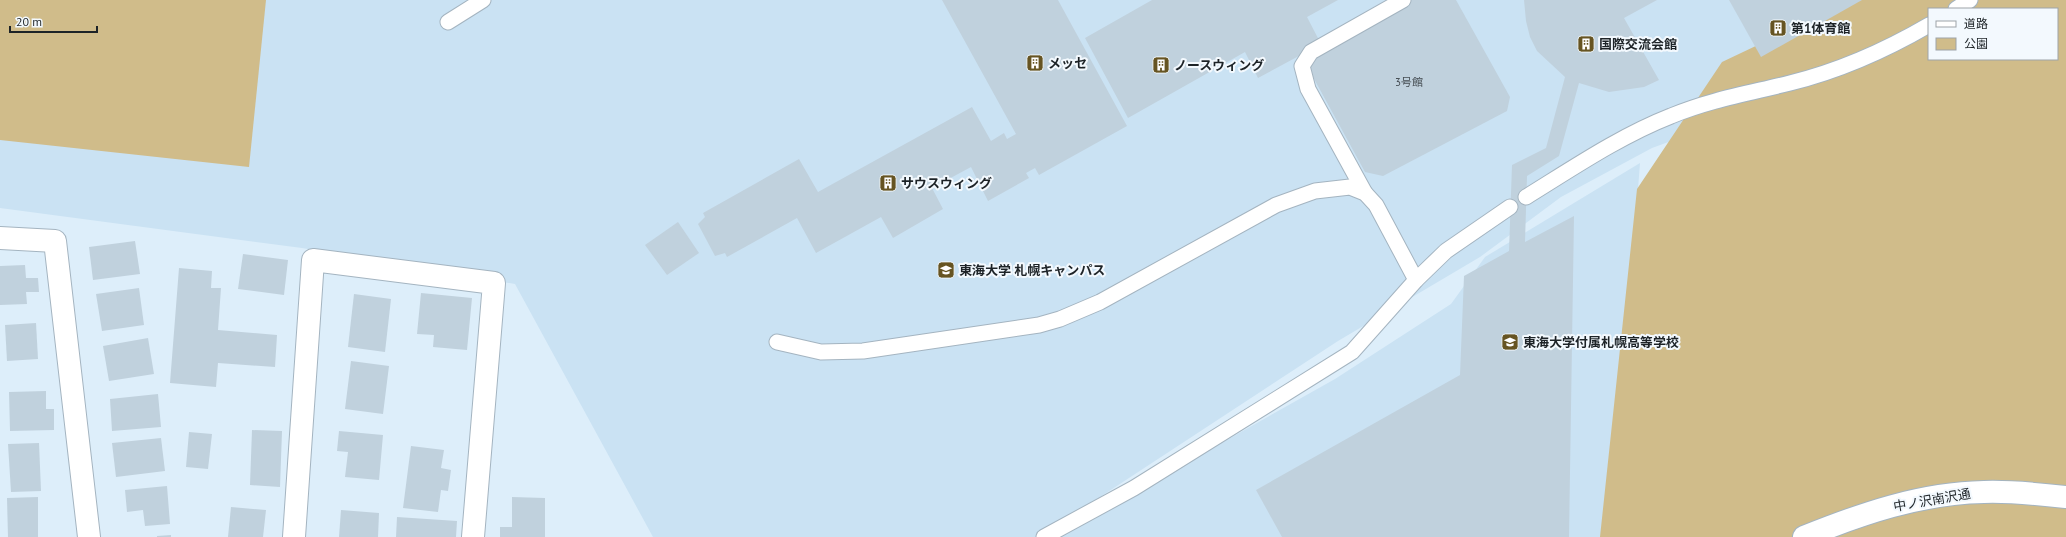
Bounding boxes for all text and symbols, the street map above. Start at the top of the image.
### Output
scale bar [10,8,97,34]
legend [1928,8,2058,60]
text: 20 m [16,14,42,29]
text: 道路 [1964,16,1988,31]
building icon: 第1体育館 [1768,18,1788,38]
place label: 第1体育館 [1791,20,1850,37]
building icon: 国際交流会館 [1576,34,1596,54]
place label: 国際交流会館 [1599,36,1677,53]
text: 公園 [1964,36,1988,51]
building icon: メッセ [1025,53,1045,73]
place label: メッセ [1048,55,1087,72]
building icon: ノースウィング [1151,55,1171,75]
place label: ノースウィング [1174,57,1264,74]
house number: 3号館 [1395,75,1423,89]
building icon: サウスウィング [878,173,898,193]
place label: サウスウィング [901,175,992,192]
school or university icon: 東海大学 札幌キャンパス [936,260,956,280]
place label: 東海大学 札幌キャンパス [959,262,1105,279]
school or university icon: 東海大学付属札幌高等学校 [1500,332,1520,352]
place label: 東海大学付属札幌高等学校 [1523,334,1679,351]
street label: 中ノ沢南沢通 [1892,485,1972,515]

